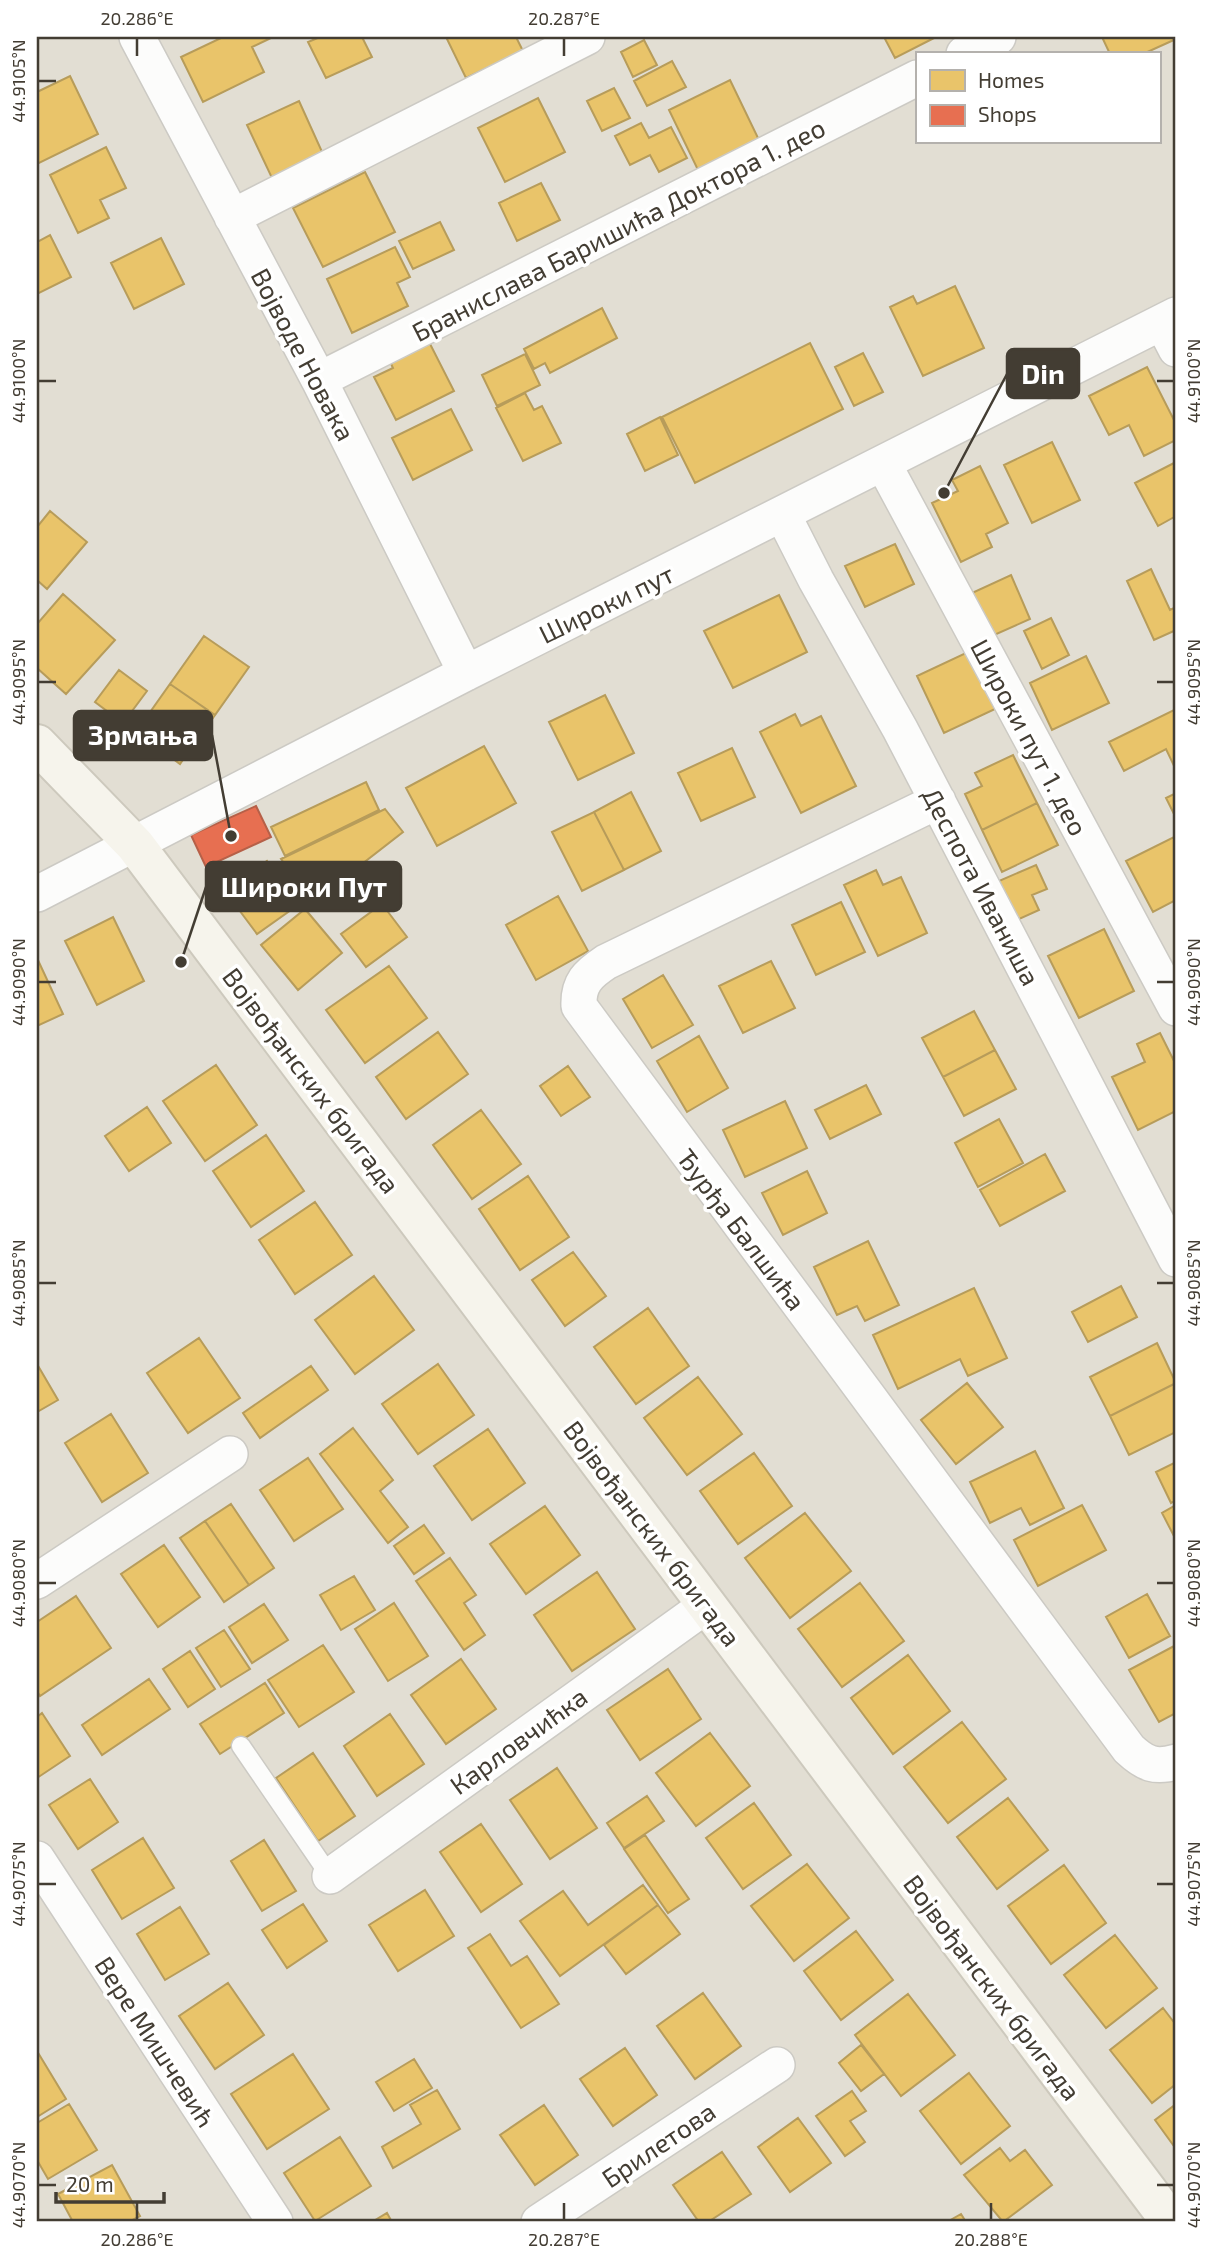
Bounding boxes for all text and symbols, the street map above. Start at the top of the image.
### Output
text: 20.286°E [100,7,174,29]
text: 20.287°E [528,7,600,29]
text: 44.9105°N [7,39,29,123]
legend [916,52,1160,144]
text: Homes [978,67,1044,92]
text: Shops [978,101,1037,126]
street label: Бранислава Баришића Доктора 1. део [406,111,830,347]
street label: Војводе Новака [246,263,362,445]
text: 44.9100°N [7,339,29,423]
text: 44.9100°N [1182,339,1204,423]
callout: Din [1007,349,1079,398]
text: Din [1021,356,1065,390]
street label: Широки пут [534,557,679,650]
street label: Широки пут 1. део [964,634,1095,841]
text: 44.9095°N [7,639,29,725]
text: 44.9095°N [1182,639,1204,725]
callout: Зрмања [74,711,212,760]
text: Зрмања [88,717,198,751]
street label: Деспота Иваниша [917,782,1047,990]
callout: Широки Пут [206,862,401,911]
text: Широки Пут [221,869,387,903]
text: 44.9090°N [7,938,29,1026]
text: 44.9090°N [1182,938,1204,1026]
street label: Војвођанских бригада [216,961,407,1199]
street label: Ђурђа Балшића [670,1142,813,1316]
text: 44.9085°N [7,1239,29,1327]
text: 44.9085°N [1182,1239,1204,1327]
street label: Војвођанских бригада [557,1414,748,1652]
text: 44.9080°N [7,1539,29,1627]
text: 44.9080°N [1182,1539,1204,1627]
street label: Карловчићка [444,1680,592,1800]
text: 44.9075°N [7,1841,29,1927]
text: 44.9075°N [1182,1841,1204,1927]
street label: Војвођанских бригада [897,1868,1088,2106]
street label: Вере Мишчевић [89,1950,223,2132]
street label: Брилетова [595,2095,721,2193]
text: 44.9070°N [7,2142,29,2228]
text: 44.9070°N [1182,2142,1204,2228]
scale bar [56,2161,164,2205]
text: 20 m [66,2171,114,2196]
text: 20.286°E [100,2228,174,2250]
text: 20.287°E [528,2228,600,2250]
text: 20.288°E [954,2228,1028,2250]

